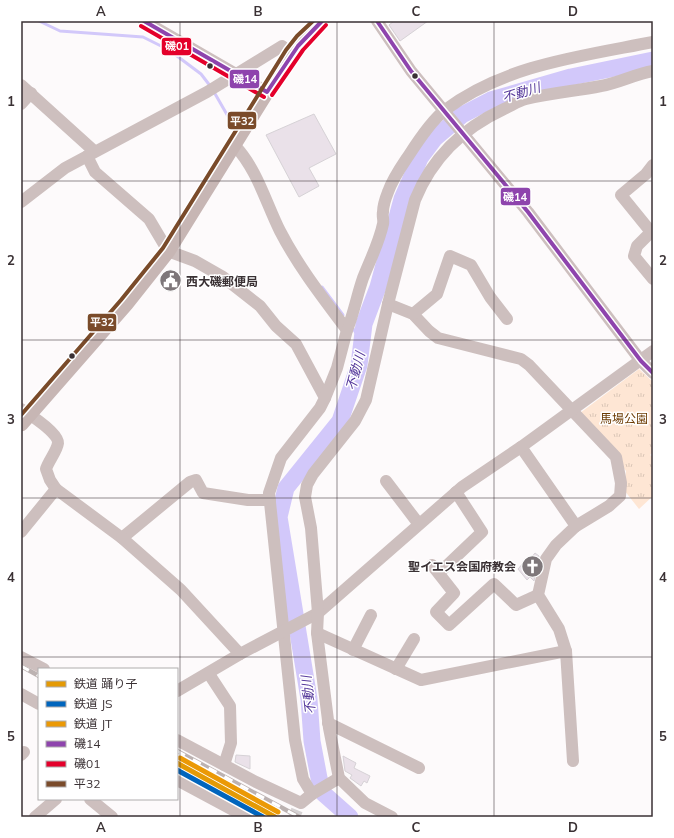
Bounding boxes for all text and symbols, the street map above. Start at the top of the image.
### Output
text: A [96,3,106,19]
text: B [254,3,263,19]
text: C [412,3,421,19]
text: D [568,3,578,19]
line badge: 磯01 [161,37,192,56]
text: 磯01 [165,39,189,53]
unlabelled marker [205,61,215,71]
line badge: 磯14 [229,69,260,89]
unlabelled marker [410,71,420,81]
text: 磯14 [233,72,257,86]
water label: 不動川 [500,78,544,105]
text: 1 [7,93,15,109]
text: 1 [659,93,667,109]
line badge: 平32 [227,111,257,130]
text: 平32 [230,114,254,128]
line badge: 磯14 [500,187,531,206]
text: 磯14 [503,190,527,204]
text: 2 [7,252,15,268]
text: 2 [659,252,667,268]
public building icon: 西大磯郵便局 [158,268,184,294]
place label: 西大磯郵便局 [186,274,258,289]
line badge: 平32 [87,313,117,332]
text: 平32 [90,315,114,329]
water label: 不動川 [342,348,368,392]
unlabelled marker [67,351,77,361]
text: 3 [7,411,15,427]
park label: 馬場公園 [600,411,648,426]
text: 3 [659,411,667,427]
church icon: 聖イエス会国府教会 [519,553,545,579]
place label: 聖イエス会国府教会 [408,559,516,574]
text: 4 [7,569,15,585]
text: 4 [659,569,667,585]
legend [38,668,178,800]
water label: 不動川 [297,673,318,715]
text: 鉄道 踊り子 [74,676,137,691]
text: 鉄道 JS [74,696,113,711]
text: 鉄道 JT [74,716,113,731]
text: 5 [7,728,15,744]
text: 5 [659,728,667,744]
text: 磯14 [74,736,100,751]
text: 磯01 [74,756,100,771]
text: 平32 [74,776,100,791]
text: A [96,819,106,835]
text: B [254,819,263,835]
text: C [412,819,421,835]
text: D [568,819,578,835]

